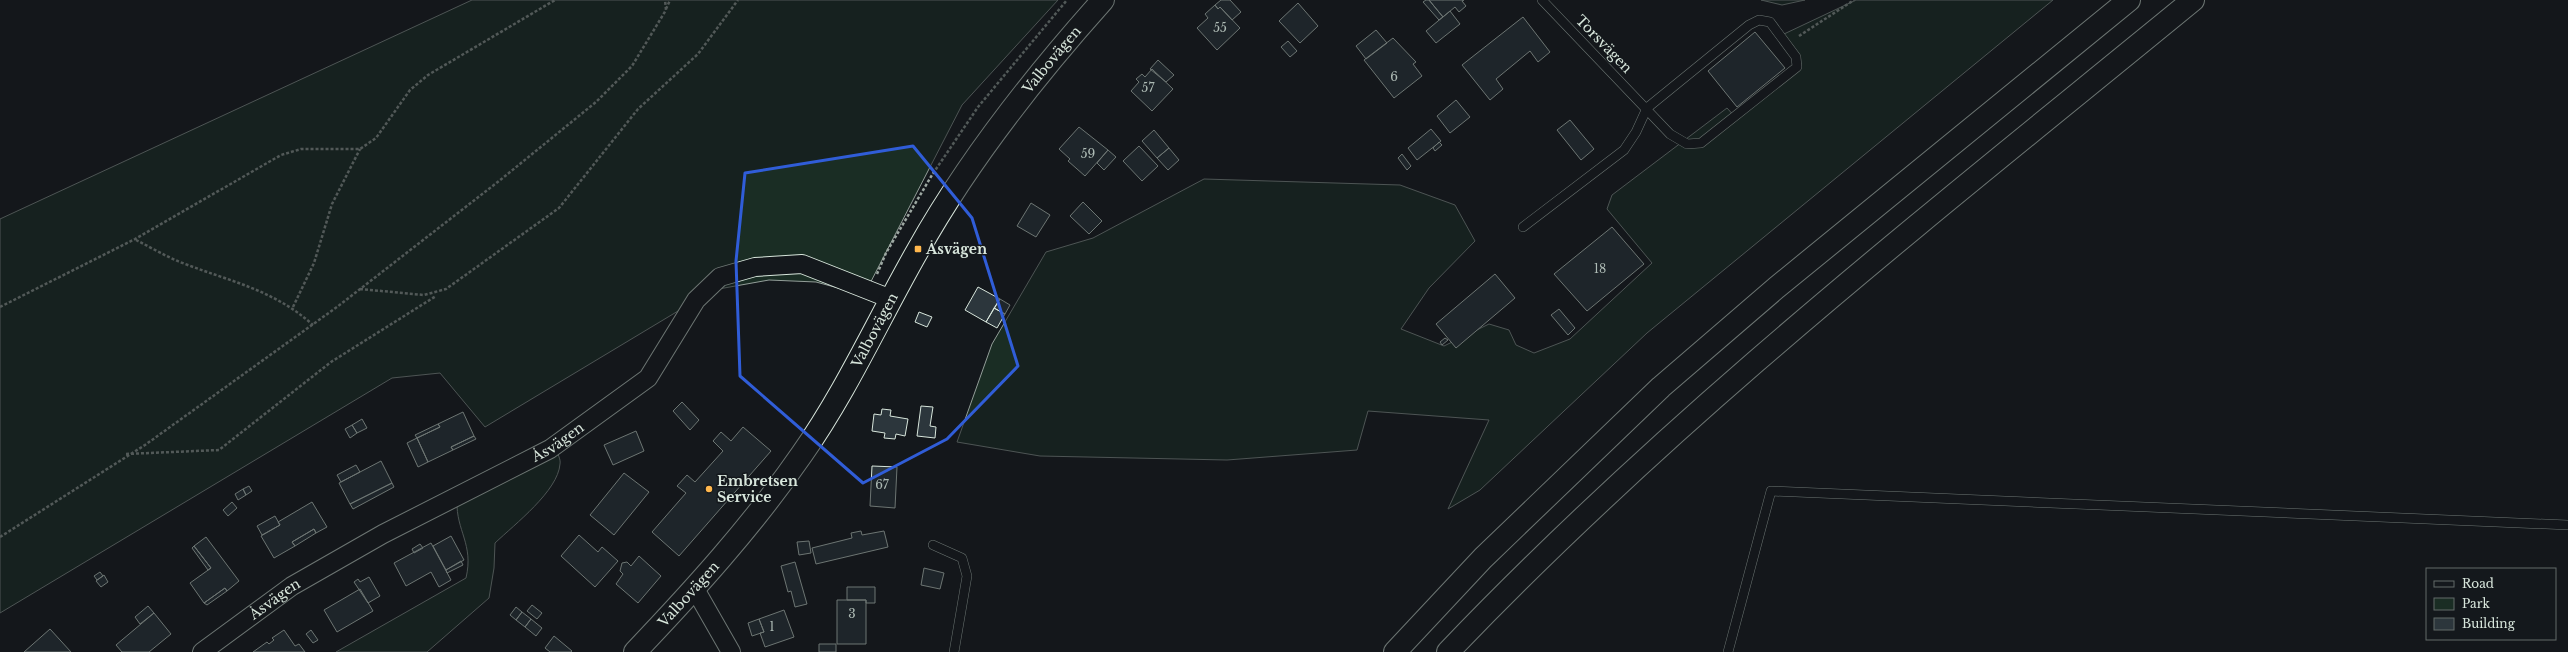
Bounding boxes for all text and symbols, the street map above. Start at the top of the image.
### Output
street label: Torsvägen [1572,11,1636,77]
house number: 55 [1213,20,1227,35]
street label: Valbovägen [1018,22,1085,98]
house number: 6 [1390,69,1398,84]
house number: 57 [1142,80,1155,95]
house number: 59 [1081,146,1095,161]
place label: Åsvägen [925,240,987,258]
marker: Åsvägen [913,244,923,254]
house number: 18 [1594,261,1606,276]
street label: Valbovägen [847,289,902,372]
street label: Åsvägen [528,418,588,466]
place label: Embretsen Service [717,472,798,506]
house number: 67 [875,477,890,492]
marker: Embretsen Service [704,484,714,494]
street label: Valbovägen [654,557,723,631]
legend [2426,568,2556,640]
street label: Åsvägen [245,574,304,624]
text: Road [2462,576,2494,591]
text: Park [2462,596,2490,611]
house number: 3 [848,606,856,621]
text: Building [2462,616,2516,631]
house number: 1 [769,619,775,634]

